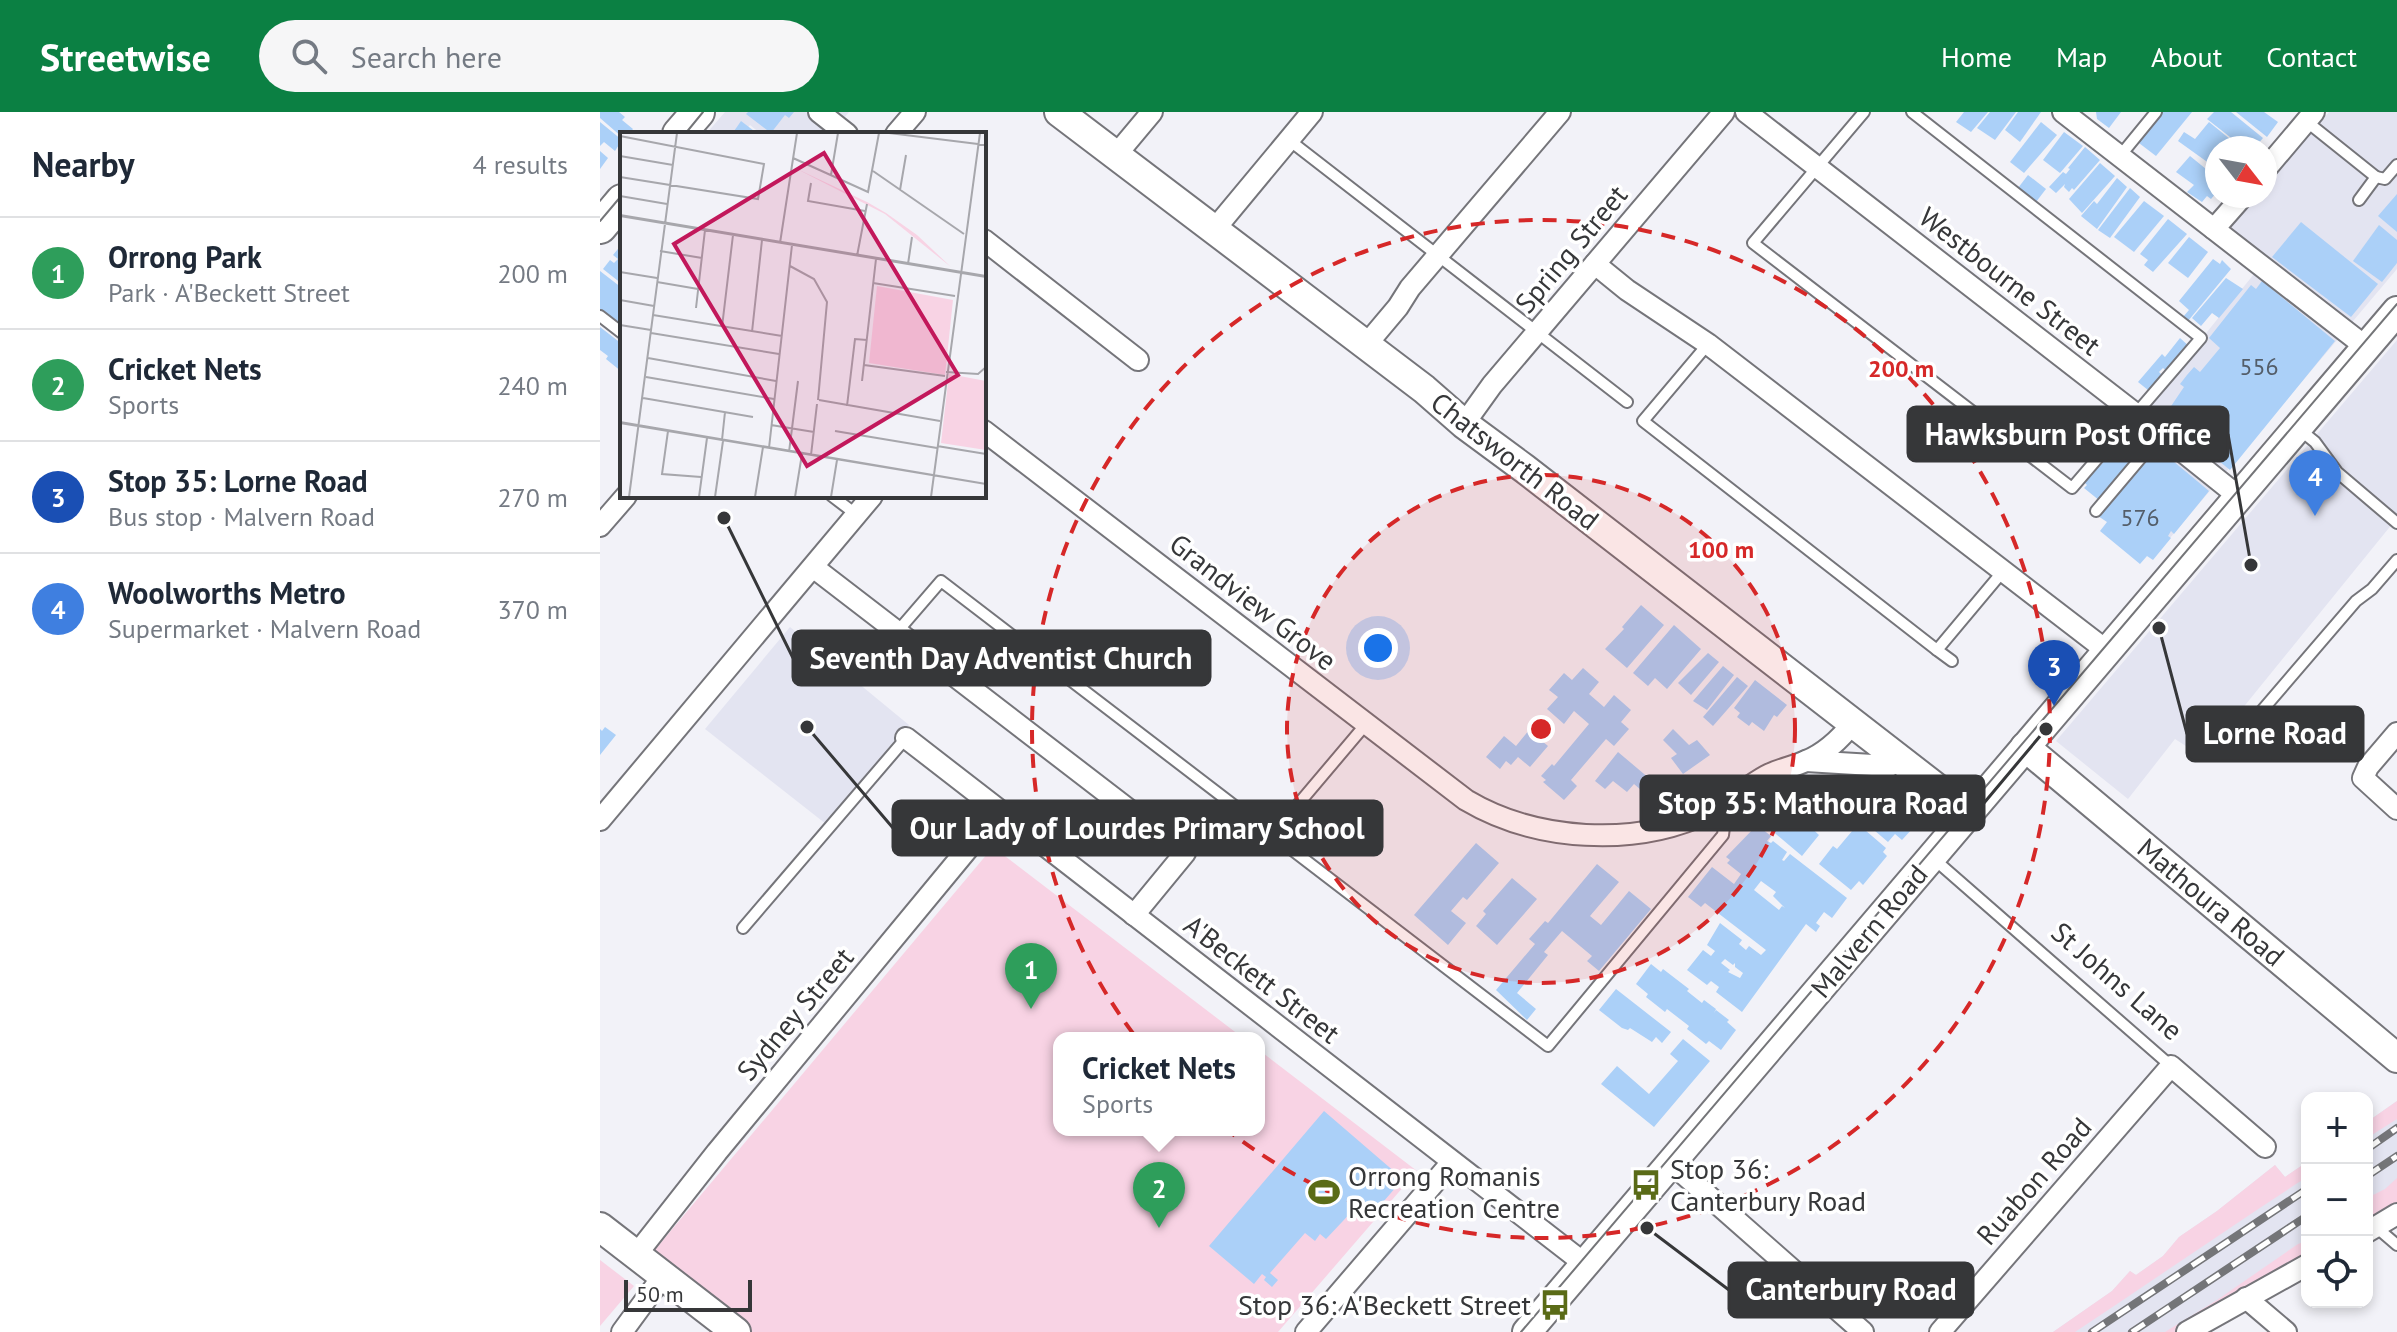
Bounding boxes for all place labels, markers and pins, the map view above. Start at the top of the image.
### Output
callout: Hawksburn Post Office [1908,407,2228,461]
pin: 4 [2289,450,2341,516]
callout: Seventh Day Adventist Church [793,631,1210,685]
pin: 3 [2028,640,2080,706]
callout: Lorne Road [2187,707,2363,761]
centre of rings [1527,715,1555,743]
callout: Stop 35: Mathoura Road [1641,776,1984,830]
callout: Our Lady of Lourdes Primary School [893,801,1382,855]
pin: 1 [1005,943,1057,1009]
place label: Stop 36: Canterbury Road [1670,1150,1866,1219]
place label: Orrong Romanis Recreation Centre [1348,1157,1560,1226]
pin: 2 [1133,1162,1185,1228]
bus stop icon: Stop 36: Canterbury Road [1629,1168,1663,1202]
sports icon: Orrong Romanis Recreation Centre [1307,1175,1341,1209]
callout: Canterbury Road [1729,1263,1973,1317]
place label: Stop 36: A'Beckett Street [1238,1286,1532,1323]
bus stop icon: Stop 36: A'Beckett Street [1538,1288,1572,1322]

